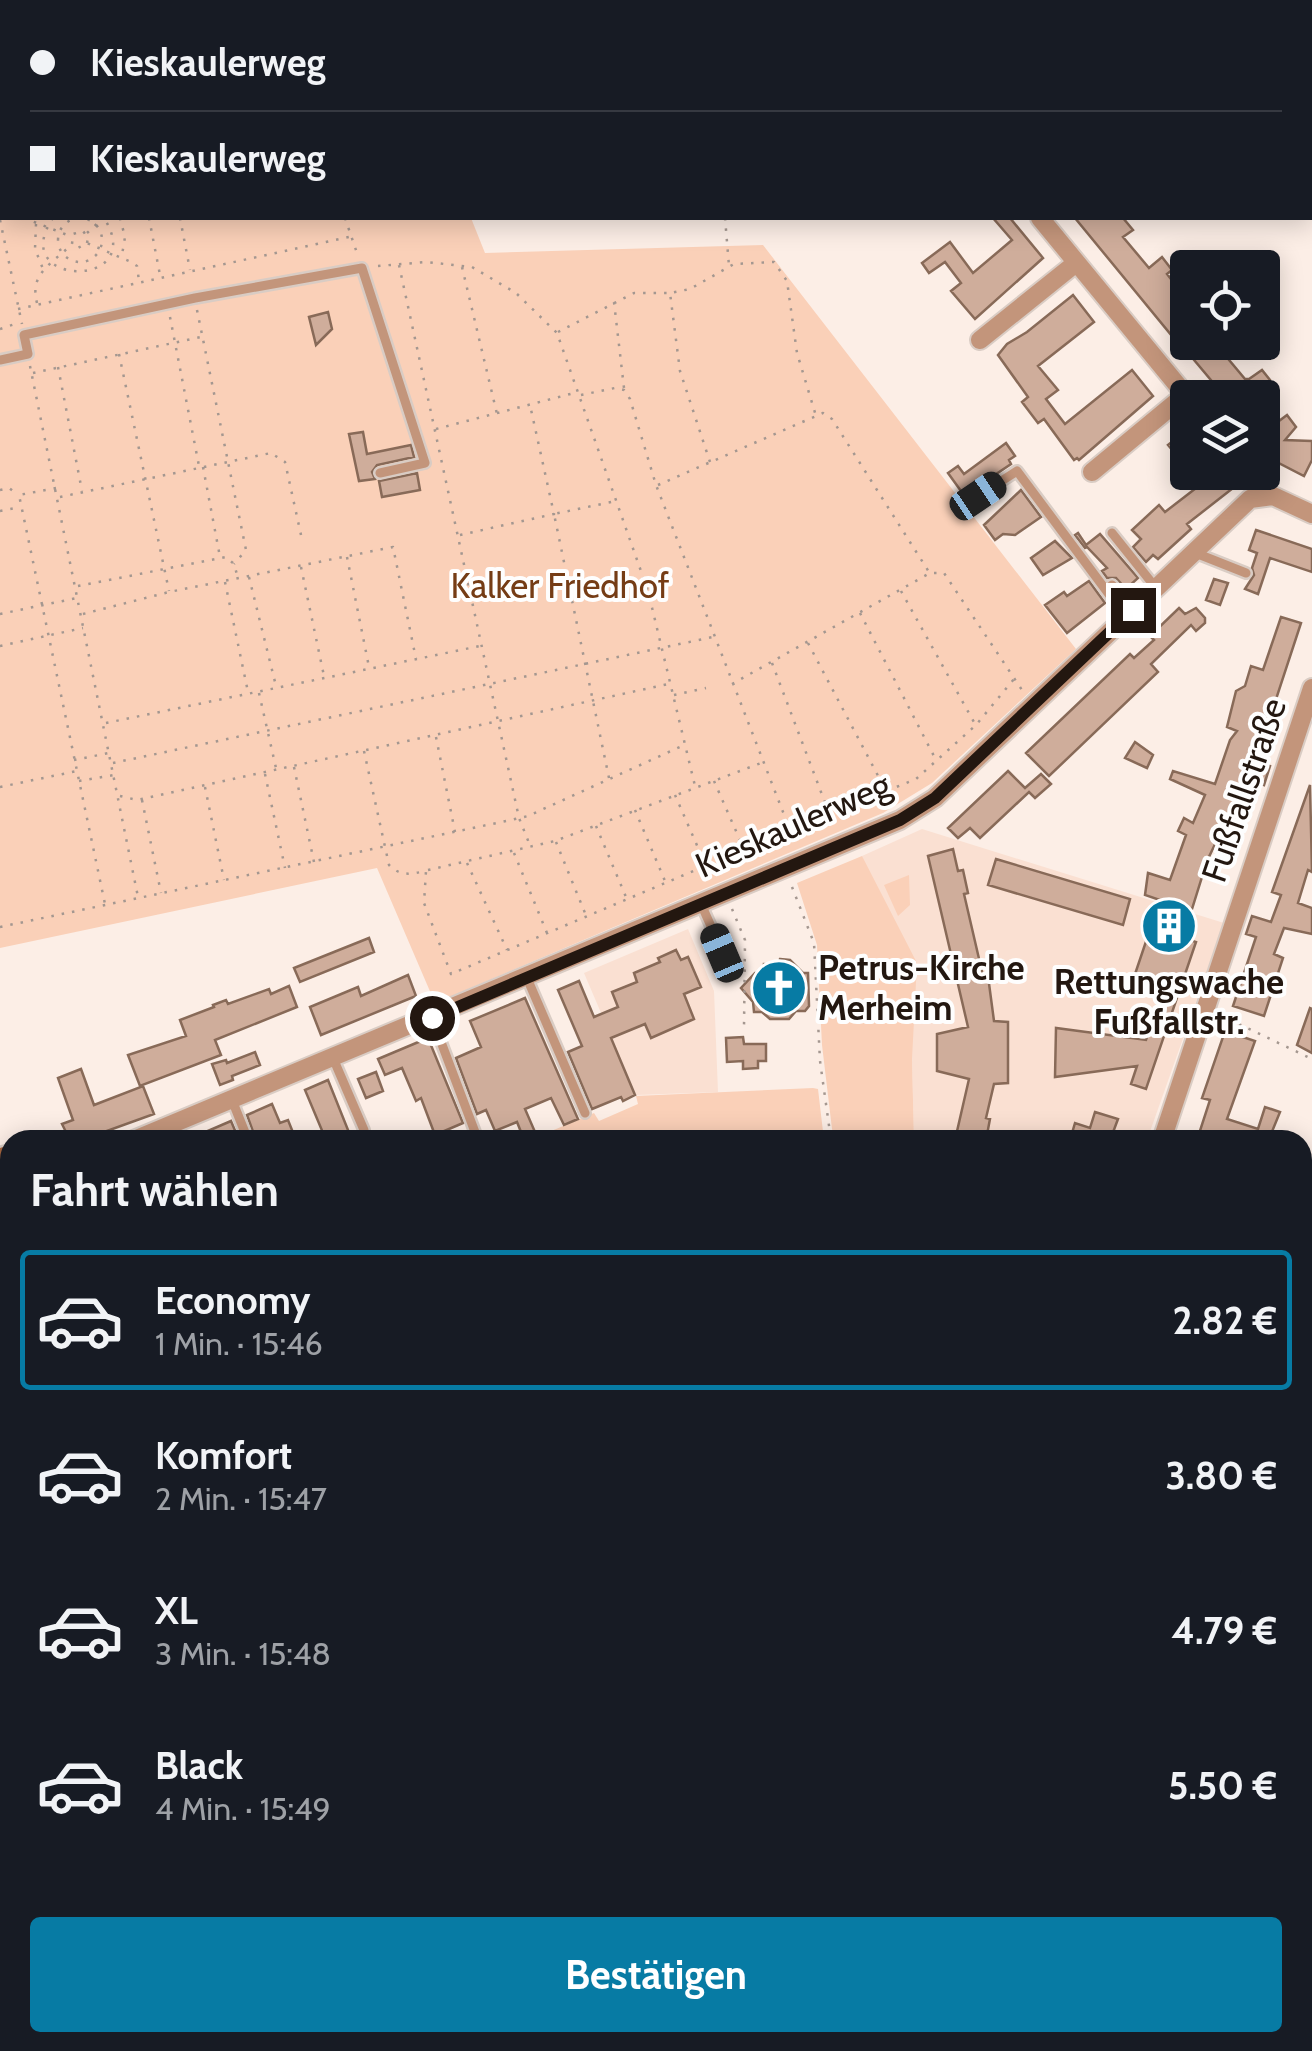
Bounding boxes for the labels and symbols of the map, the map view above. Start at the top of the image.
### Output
car [945,467,1011,525]
park label: Kalker Friedhof [451,564,670,607]
route end [1111,588,1156,633]
street label: Fußfallstraße [1192,692,1295,888]
street label: Kieskaulerweg [689,762,897,887]
building icon: Rettungswache Fußfallstr. [1139,896,1199,956]
car [696,920,748,986]
place label: Petrus-Kirche Merheim [818,946,1025,1029]
church icon: Petrus-Kirche Merheim [749,958,809,1018]
place label: Rettungswache Fußfallstr. [1054,960,1284,1043]
route start [410,996,455,1041]

